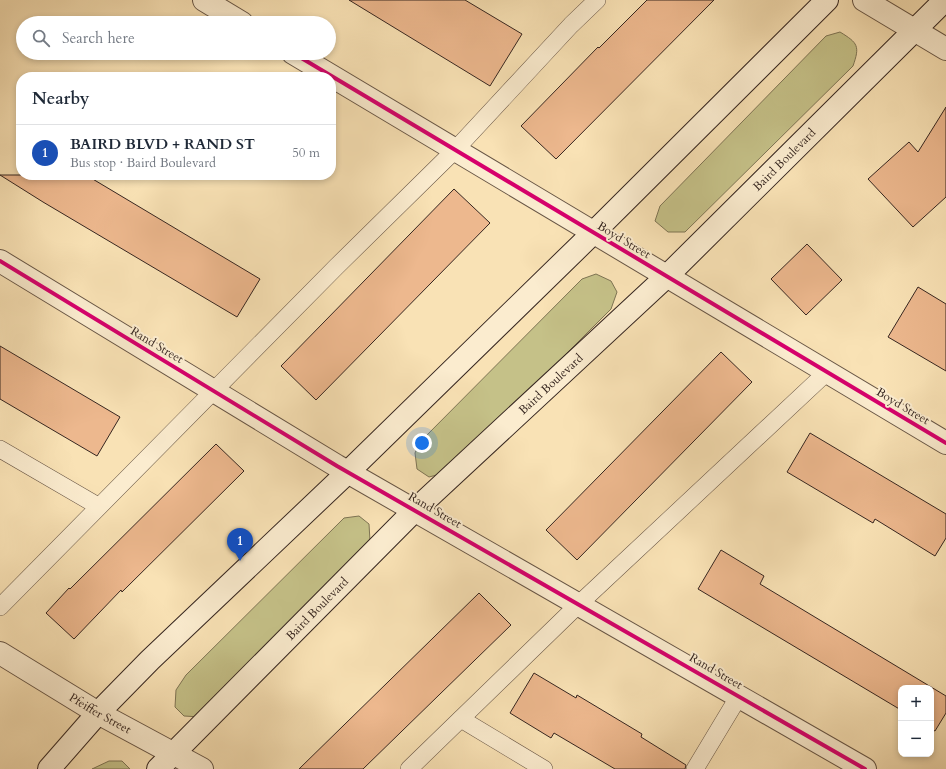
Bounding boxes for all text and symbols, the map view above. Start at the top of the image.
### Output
search box [16,16,336,60]
icon: search [30,27,52,49]
text: Search here [62,28,135,48]
text: Nearby [32,87,89,110]
street label: Baird Boulevard [749,124,820,194]
text: BAIRD BLVD + RAND ST [70,134,255,154]
text: 1 [42,144,48,162]
text: 50 m [292,144,320,162]
text: Bus stop · Baird Boulevard [70,154,216,172]
street label: Boyd Street [594,218,654,262]
street label: Rand Street [128,323,186,367]
street label: Baird Boulevard [515,350,587,418]
street label: Boyd Street [873,384,933,428]
your location [412,433,432,453]
street label: Rand Street [406,488,465,532]
pin: 1 [227,528,253,561]
street label: Baird Boulevard [282,573,352,644]
street label: Rand Street [687,649,746,693]
map controls [898,685,934,757]
button: + [898,685,934,721]
street label: Pfeiffer Street [66,689,134,737]
button: − [898,721,934,757]

